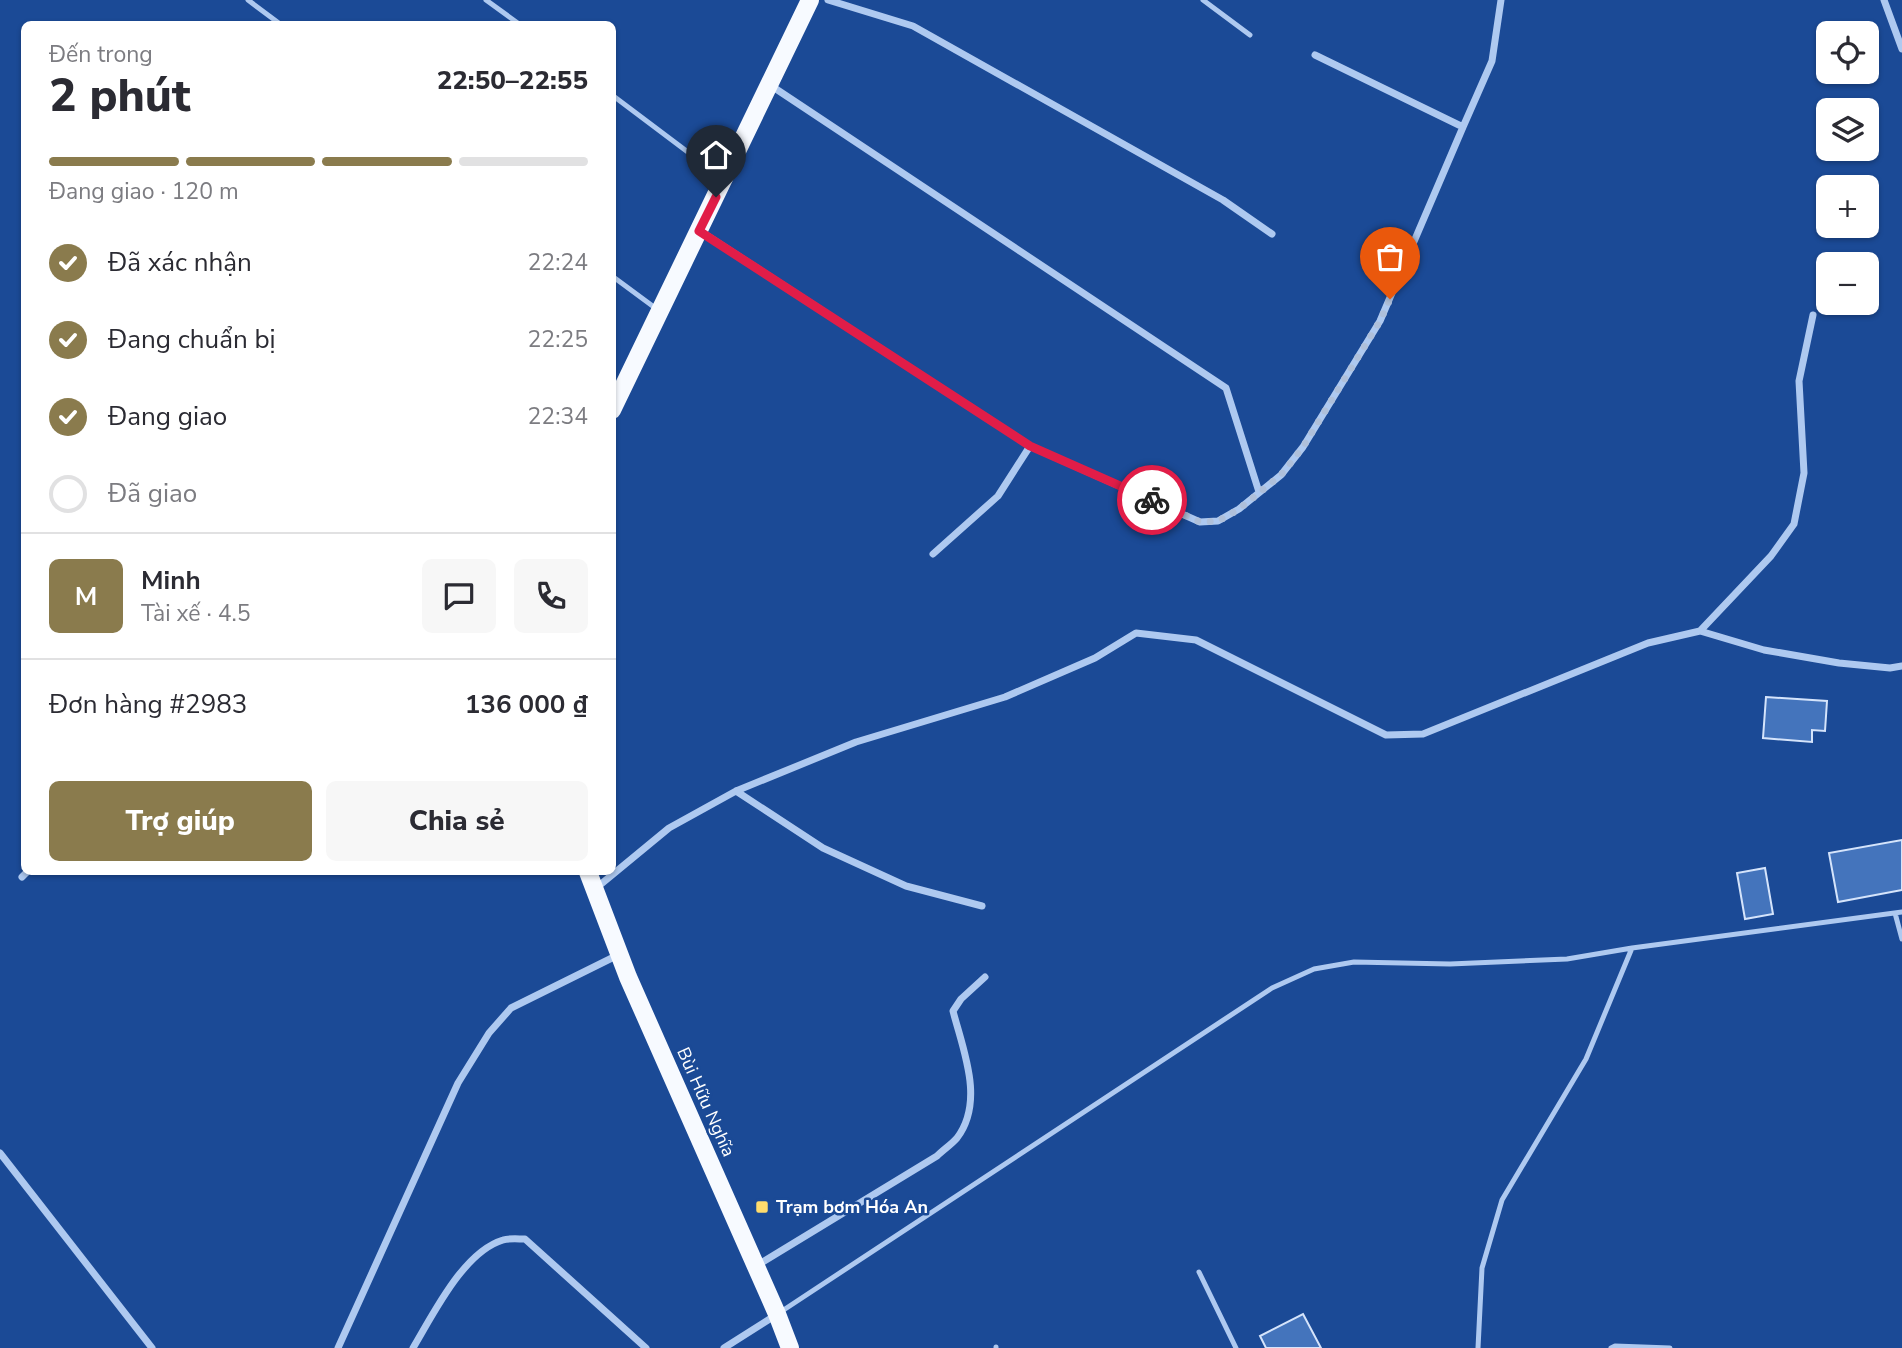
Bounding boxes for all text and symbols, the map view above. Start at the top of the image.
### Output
map controls [1816,21,1879,315]
button: locate [1816,21,1879,84]
text: Đến trong [49,39,153,70]
text: 22:50–22:55 [437,63,588,98]
text: 2 phút [49,64,191,127]
button: layers [1816,98,1879,161]
pin [686,125,746,197]
icon: home [697,136,735,174]
button: + [1816,175,1879,238]
text: Đang giao · 120 m [49,176,239,207]
pin [1360,227,1420,299]
icon: bag [1371,238,1409,276]
icon: check [49,244,87,282]
text: Đã xác nhận [108,245,252,280]
text: 22:24 [528,247,588,278]
button: − [1816,252,1879,315]
icon: check [49,321,87,359]
text: Đang chuẩn bị [108,322,276,357]
text: 22:25 [528,324,588,355]
icon: check [49,398,87,436]
text: Đang giao [108,399,227,434]
text: 22:34 [528,401,588,432]
courier [1117,465,1187,535]
text: Đã giao [108,476,197,511]
icon: bike [1133,481,1171,519]
button: chat [422,559,496,633]
button: phone [514,559,588,633]
text: Minh [141,563,201,598]
text: M [75,579,97,614]
text: Tài xế · 4.5 [141,598,250,629]
text: Đơn hàng #2983 [49,687,247,722]
text: 136 000 ₫ [465,687,588,722]
button: Trợ giúp [49,781,312,861]
button: Chia sẻ [326,781,588,861]
street label: Bùi Hữu Nghĩa [671,1043,741,1161]
place label: Trạm bơm Hóa An [776,1195,928,1219]
marker: Trạm bơm Hóa An [754,1199,770,1215]

